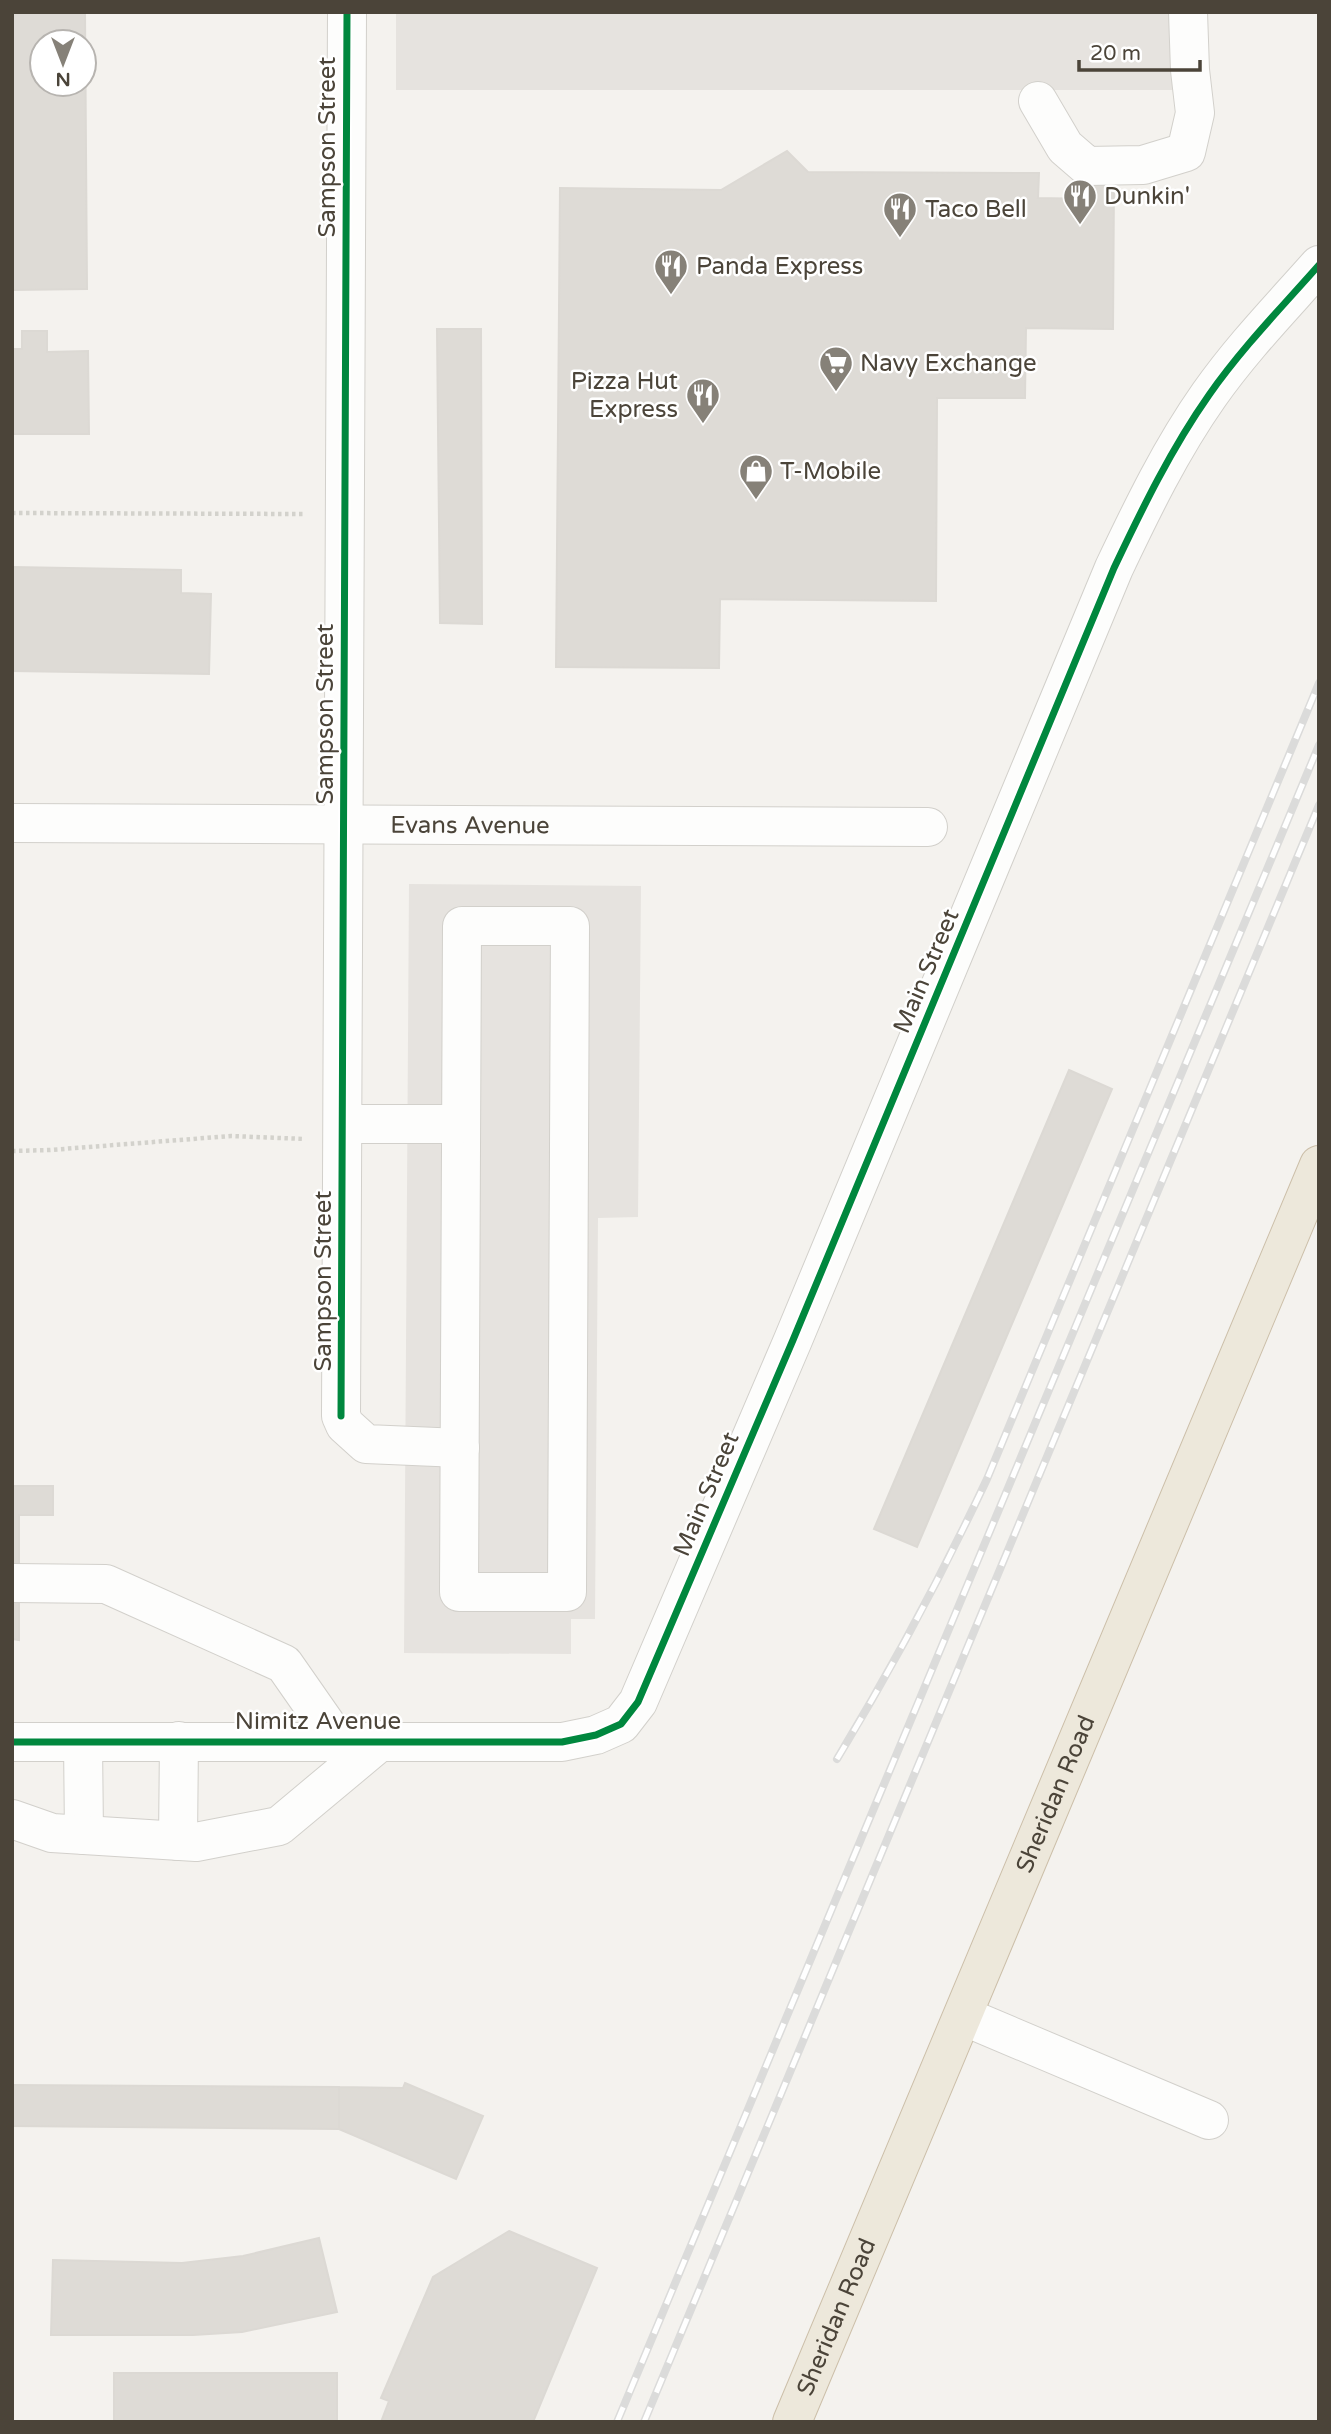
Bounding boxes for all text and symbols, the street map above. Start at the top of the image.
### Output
north arrow [28,28,98,98]
scale bar [1079,28,1200,72]
text: 20 m [1090,41,1141,66]
street label: Sampson Street [313,56,342,238]
text: N [55,68,71,90]
restaurant icon: Dunkin' [1061,177,1099,226]
place label: Dunkin' [1104,182,1190,211]
restaurant icon: Taco Bell [881,190,919,239]
place label: Taco Bell [925,195,1027,224]
restaurant icon: Panda Express [652,247,690,296]
place label: Panda Express [696,252,863,281]
supermarket icon: Navy Exchange [817,344,855,393]
place label: Navy Exchange [860,349,1037,378]
place label: Pizza Hut Express [571,367,678,424]
restaurant icon: Pizza Hut Express [684,376,722,425]
shop icon: T-Mobile [737,452,775,501]
place label: T-Mobile [780,457,881,486]
street label: Sampson Street [311,623,340,805]
street label: Evans Avenue [390,811,550,840]
street label: Main Street [887,905,966,1038]
street label: Sampson Street [309,1190,338,1372]
street label: Main Street [667,1428,746,1561]
street label: Nimitz Avenue [235,1707,401,1736]
street label: Sheridan Road [1010,1711,1102,1877]
street label: Sheridan Road [791,2234,882,2400]

